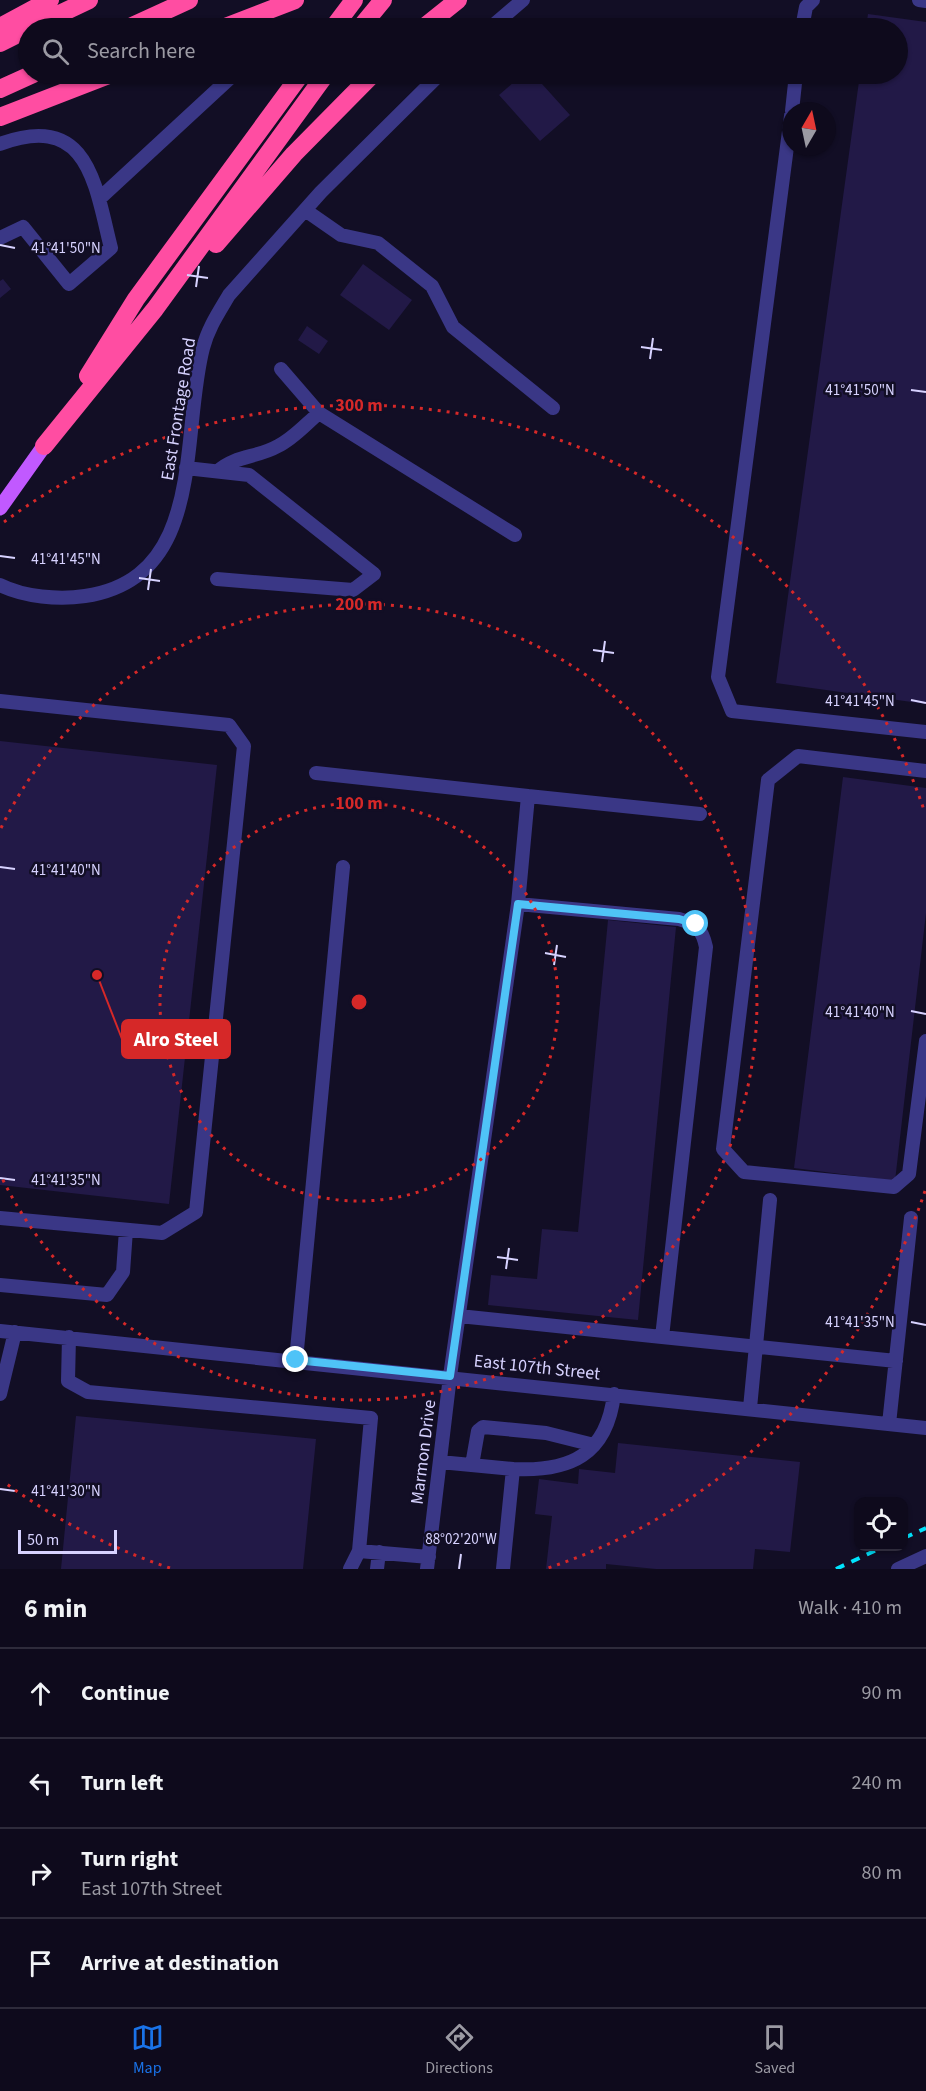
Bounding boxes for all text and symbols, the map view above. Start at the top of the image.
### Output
search box [18,18,908,84]
icon: search [39,35,72,68]
text: Search here [87,35,195,67]
north arrow [782,102,836,156]
text: 41°41'50"N [31,238,101,259]
street label: East Frontage Road [155,336,202,482]
text: 41°41'50"N [825,380,895,401]
text: 300 m [335,393,383,418]
text: 41°41'45"N [31,549,101,570]
text: 200 m [335,592,383,617]
text: 41°41'45"N [825,691,895,712]
text: 100 m [335,791,383,816]
text: 41°41'40"N [31,860,101,881]
route start [682,910,708,936]
centre of rings [349,992,369,1012]
text: 41°41'40"N [825,1002,895,1023]
callout: Alro Steel [122,1020,230,1058]
text: Alro Steel [133,1026,218,1054]
text: 41°41'35"N [31,1170,101,1191]
text: 41°41'35"N [825,1312,895,1333]
route end [282,1346,308,1372]
street label: East 107th Street [473,1348,601,1387]
street label: Marmon Drive [405,1398,442,1506]
text: 41°41'30"N [31,1481,101,1502]
map controls [854,1497,908,1551]
button: locate [854,1497,908,1551]
scale bar [18,1527,117,1554]
text: 50 m [27,1529,59,1551]
text: 88°02'20"W [425,1529,497,1550]
text: 6 min [24,1590,87,1627]
text: Walk · 410 m [798,1594,902,1622]
icon: ahead [24,1677,57,1710]
text: Continue [81,1677,170,1709]
text: 90 m [862,1679,902,1707]
icon: left [24,1767,57,1800]
text: Turn left [81,1767,163,1799]
text: 240 m [852,1769,902,1797]
text: Turn right [81,1843,178,1875]
icon: right [24,1857,57,1890]
text: 80 m [862,1859,902,1887]
text: East 107th Street [81,1875,222,1903]
icon: arrive [24,1947,57,1980]
text: Arrive at destination [81,1947,279,1979]
tab: Map [131,2021,164,2079]
tab: Directions [425,2021,493,2079]
tab: Saved [754,2021,795,2079]

